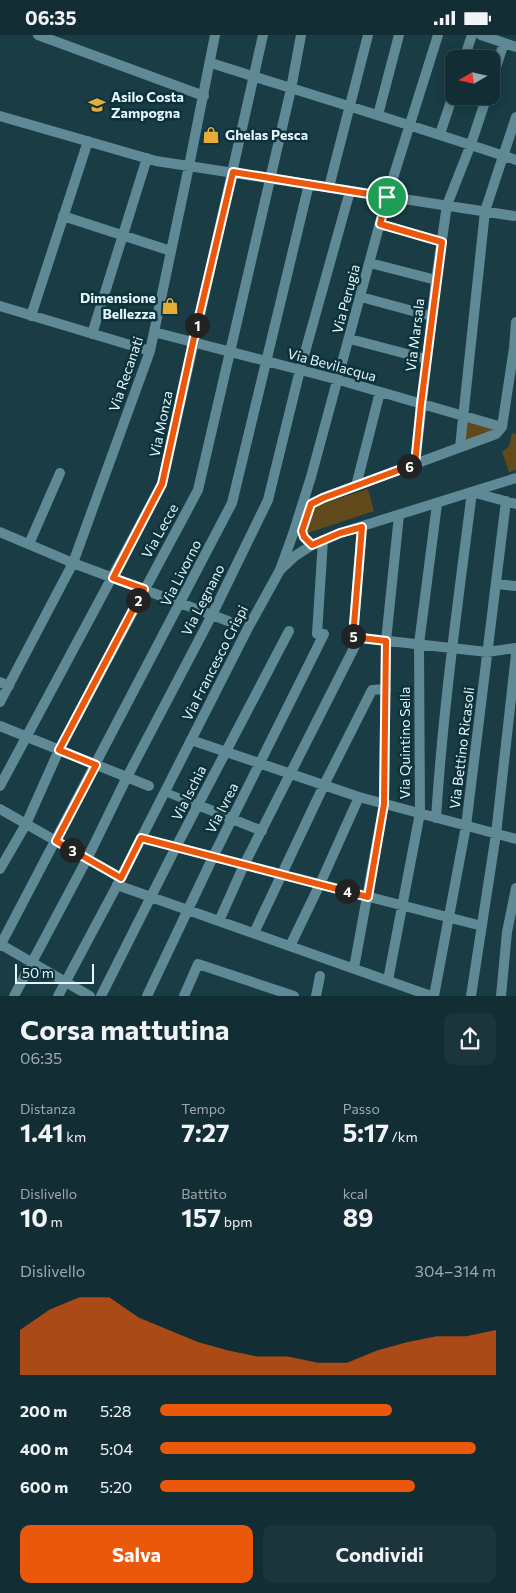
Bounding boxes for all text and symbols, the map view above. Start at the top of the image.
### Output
text: 06:35 [25,6,77,29]
north arrow [445,50,500,105]
map controls [445,50,500,105]
place label: Asilo Costa Zampogna [111,88,184,121]
school or university icon: Asilo Costa Zampogna [87,95,107,115]
shop icon: Ghelas Pesca [201,125,221,145]
place label: Ghelas Pesca [225,126,308,143]
pin [366,176,408,218]
icon: arrive [373,183,401,211]
street label: Via Perugia [328,262,363,335]
place label: Dimensione Bellezza [80,289,156,322]
shop icon: Dimensione Bellezza [160,296,180,316]
street label: Via Marsala [402,297,427,373]
pin: 1 [184,313,210,337]
text: 1 [194,317,201,334]
street label: Via Recanati [105,334,146,414]
street label: Via Bevilacqua [286,344,378,385]
street label: Via Monza [145,389,176,459]
pin: 6 [396,453,422,479]
text: 6 [405,458,414,475]
street label: Via Lecce [138,500,182,561]
street label: Via Livorno [157,537,204,609]
street label: Via Legnano [177,561,228,638]
pin: 2 [126,587,150,613]
text: 2 [135,592,142,609]
street label: Via Francesco Crispi [178,602,251,723]
pin: 5 [340,623,366,649]
text: 5 [349,628,358,645]
street label: Via Bettino Ricasoli [446,686,477,810]
street label: Via Quintino Sella [396,687,413,799]
street label: Via Ischia [168,762,210,823]
street label: Via Ivrea [202,780,241,836]
pin: 3 [60,837,84,863]
text: 3 [68,842,77,859]
pin: 4 [334,879,360,903]
text: 4 [343,883,352,900]
scale bar [15,961,94,984]
text: 50 m [22,964,54,981]
text: Corsa mattutina [20,1012,230,1046]
button: share [444,1013,496,1065]
text: 06:35 [20,1048,62,1067]
text: Distanza [20,1100,76,1117]
text: Tempo [181,1100,225,1117]
text: Passo [343,1100,380,1117]
text: 1.41 [20,1117,64,1147]
text: 7:27 [181,1117,230,1147]
text: 5:17 [343,1117,389,1147]
text: km [64,1128,86,1145]
text: /km [389,1128,418,1145]
text: Dislivello [20,1185,77,1202]
text: Battito [181,1185,227,1202]
text: kcal [343,1185,368,1202]
text: 10 [20,1202,48,1232]
text: 157 [181,1202,221,1232]
text: 89 [343,1202,374,1232]
text: m [48,1213,63,1230]
text: bpm [221,1213,252,1230]
text: Dislivello [20,1261,85,1280]
text: 304–314 m [415,1261,496,1280]
text: 200 m [20,1401,67,1420]
text: 5:28 [100,1401,132,1420]
text: 400 m [20,1439,68,1458]
text: 5:04 [100,1439,133,1458]
text: 600 m [20,1477,68,1496]
text: 5:20 [100,1477,132,1496]
button: Salva [20,1525,253,1583]
button: Condividi [263,1525,496,1583]

